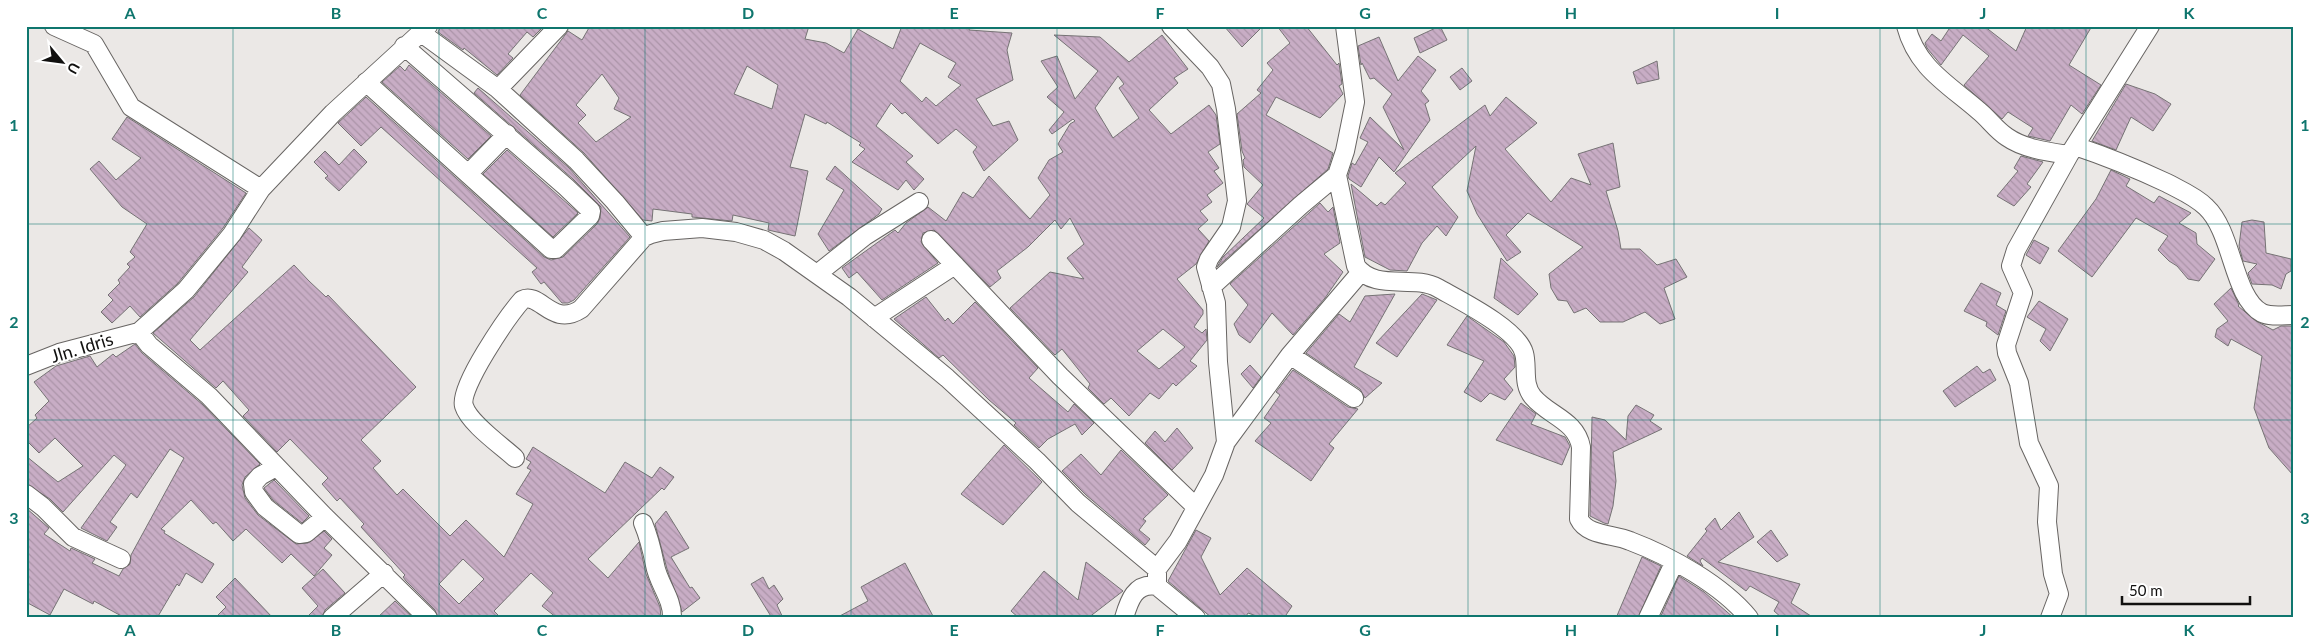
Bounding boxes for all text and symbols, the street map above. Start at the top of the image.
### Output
text: A [123,3,136,22]
text: B [331,3,341,22]
text: C [537,3,548,22]
text: D [742,3,754,22]
text: E [949,3,959,22]
text: F [1155,3,1165,22]
text: G [1359,3,1371,22]
text: H [1565,3,1577,22]
text: I [1775,3,1779,22]
text: J [1980,3,1986,22]
text: K [2184,3,2196,22]
north arrow [38,38,88,88]
text: U [64,60,84,77]
text: 1 [9,115,19,134]
text: 1 [2300,115,2310,134]
text: 2 [9,312,19,331]
text: 2 [2300,312,2310,331]
street label: Jln. Idris [48,327,116,367]
text: 3 [9,508,19,527]
text: 3 [2300,508,2310,527]
scale bar [2122,574,2249,606]
text: 50 m [2129,581,2163,599]
text: A [123,620,136,639]
text: B [331,620,341,639]
text: C [537,620,548,639]
text: D [742,620,754,639]
text: E [949,620,959,639]
text: F [1155,620,1165,639]
text: G [1359,620,1371,639]
text: H [1565,620,1577,639]
text: I [1775,620,1779,639]
text: J [1980,620,1986,639]
text: K [2184,620,2196,639]

